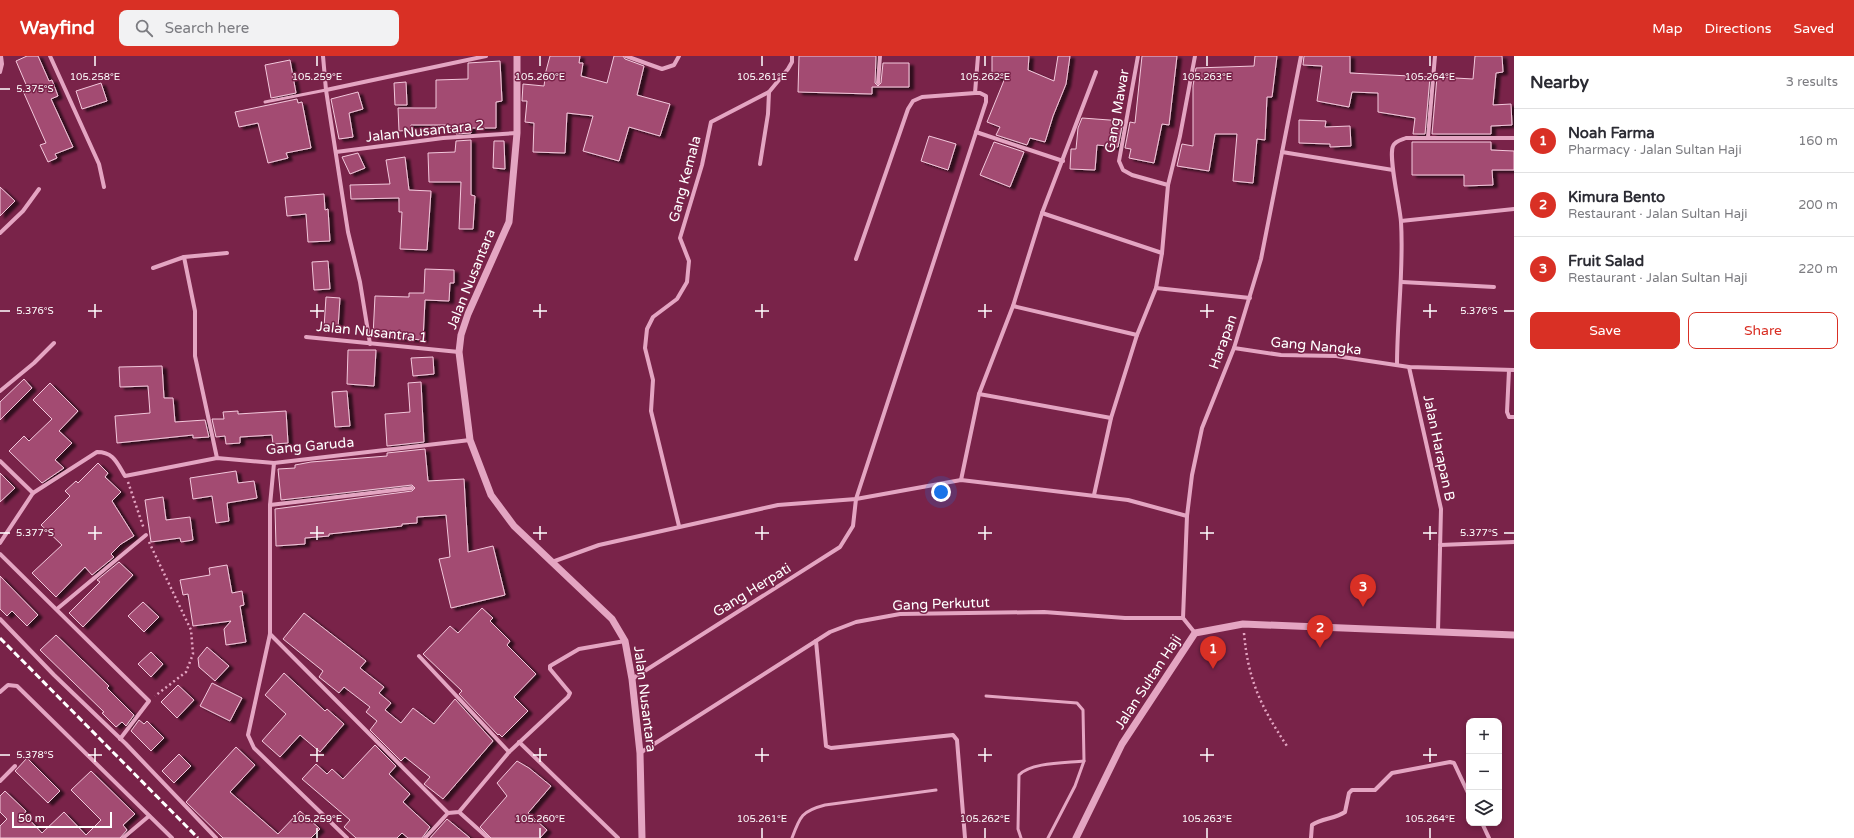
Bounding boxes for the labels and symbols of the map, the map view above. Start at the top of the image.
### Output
street label: Gang Mawar [1101,67,1133,154]
text: 105.258°E [70,71,120,83]
text: 105.259°E [292,71,342,83]
text: 105.260°E [515,71,565,83]
text: 105.261°E [737,71,787,83]
text: 105.262°E [960,71,1010,83]
text: 105.263°E [1182,71,1232,83]
text: 105.264°E [1405,71,1455,83]
text: 5.375°S [16,83,54,95]
street label: Jalan Nusantara 2 [365,116,485,146]
street label: Gang Kemala [665,134,705,224]
street label: Jalan Nusantara [443,226,499,332]
text: 5.376°S [16,305,54,317]
text: 5.376°S [1460,305,1498,317]
street label: Harapan [1205,312,1241,372]
street label: Jalan Nusantra 1 [316,318,428,346]
street label: Gang Nangka [1270,334,1362,358]
street label: Jalan Harapan B [1419,393,1459,503]
street label: Gang Garuda [265,434,355,458]
your location [931,482,951,502]
text: 5.377°S [16,527,54,539]
text: 5.377°S [1460,527,1498,539]
street label: Gang Herpati [710,559,794,621]
pin: 3 [1350,574,1376,607]
street label: Gang Perkutut [892,594,991,614]
pin: 2 [1307,615,1333,648]
street label: Jalan Sultan Haji [1111,632,1185,732]
pin: 1 [1200,636,1226,669]
street label: Jalan Nusantara [630,645,660,753]
text: 5.378°S [16,749,54,761]
scale bar [12,810,112,829]
text: 105.259°E [292,813,342,825]
text: 105.260°E [515,813,565,825]
text: 105.261°E [737,813,787,825]
text: 105.262°E [960,813,1010,825]
text: 105.263°E [1182,813,1232,825]
text: 105.264°E [1405,813,1455,825]

